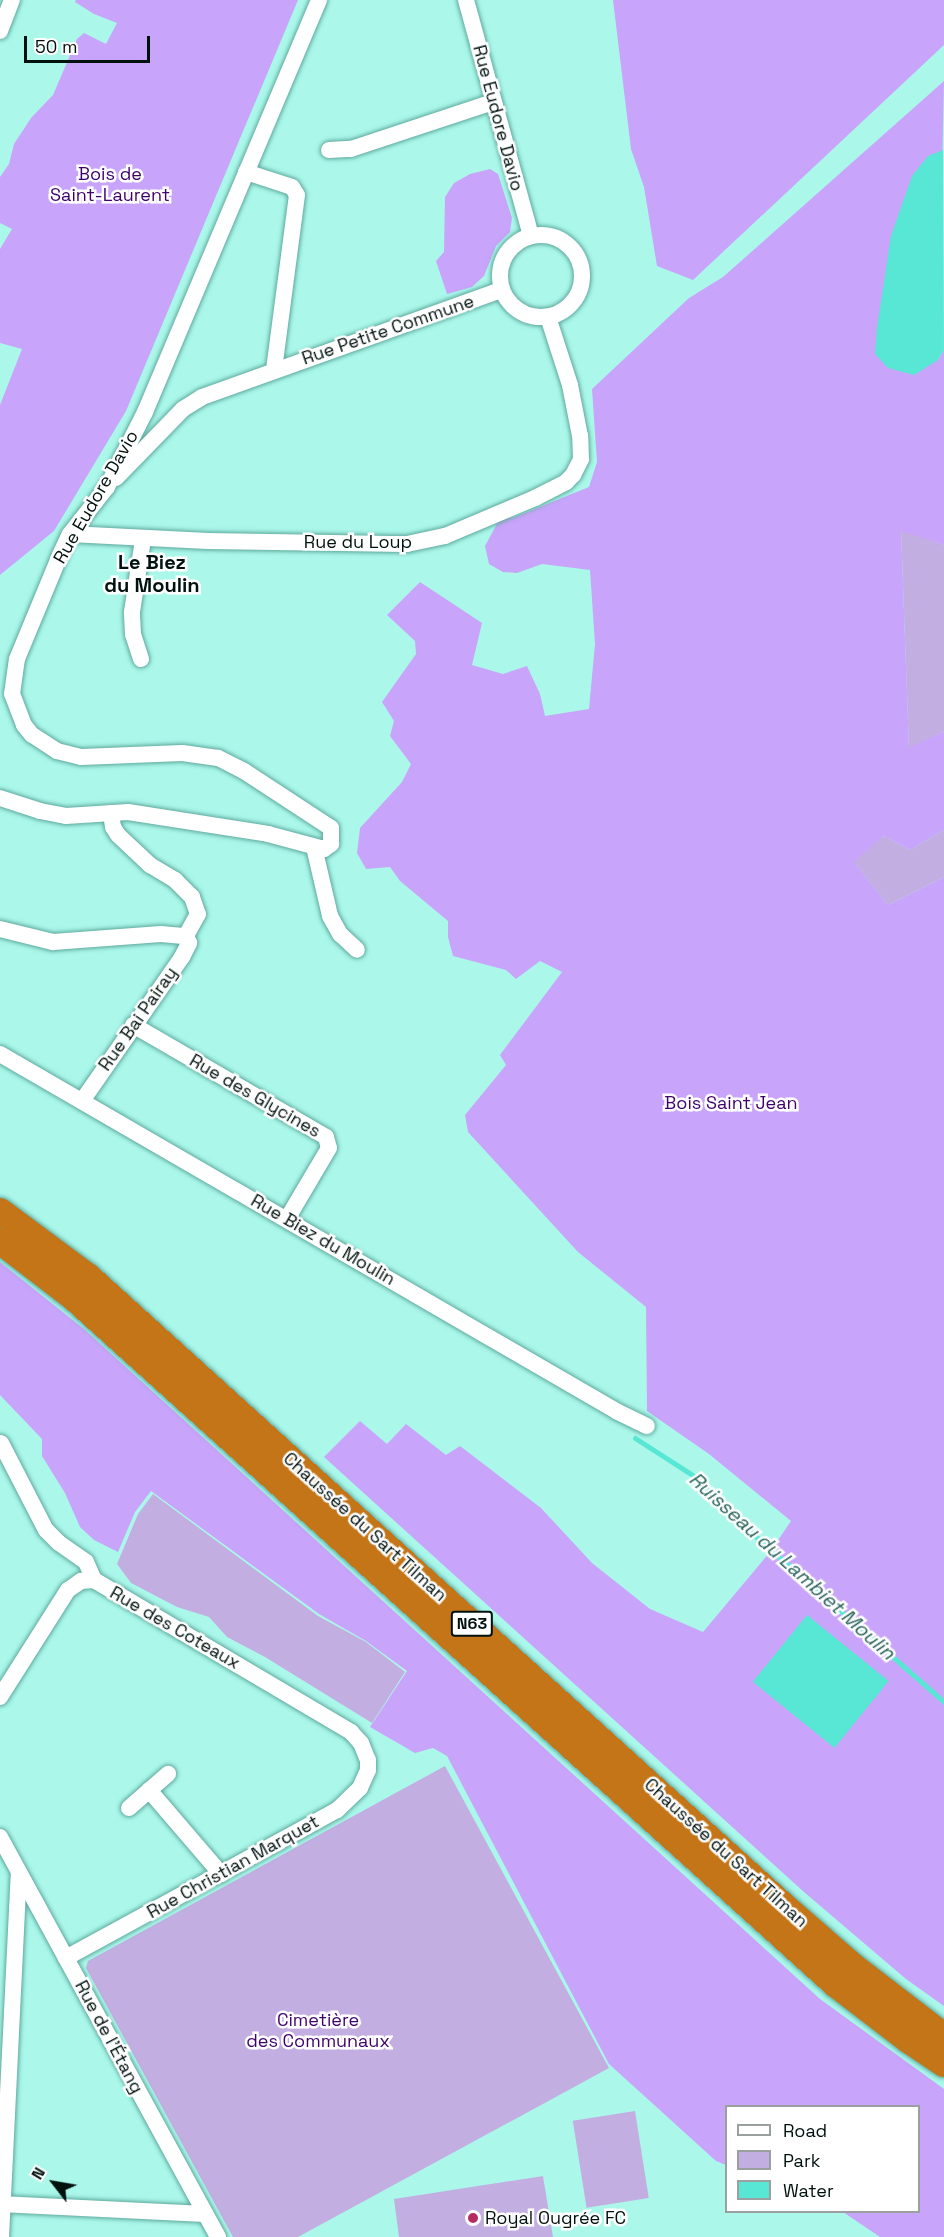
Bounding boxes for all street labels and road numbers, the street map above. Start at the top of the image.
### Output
street label: Rue Eudore Davio [468,43,528,193]
street label: Rue Petite Commune [299,290,477,370]
street label: Rue Eudore Davio [49,427,143,567]
street label: Rue du Loup [304,531,412,553]
street label: Rue Bai Pairay [94,963,182,1075]
street label: Rue des Glycines [186,1050,324,1142]
street label: Rue Biez du Moulin [247,1190,399,1290]
street label: Chaussée du Sart Tilman [279,1448,451,1606]
street label: Rue des Coteaux [106,1582,244,1674]
road number: N63 [450,1611,494,1637]
street label: Chaussée du Sart Tilman [640,1774,812,1932]
street label: Rue Christian Marquet [143,1811,323,1923]
street label: Rue de l'Étang [70,1977,148,2097]

